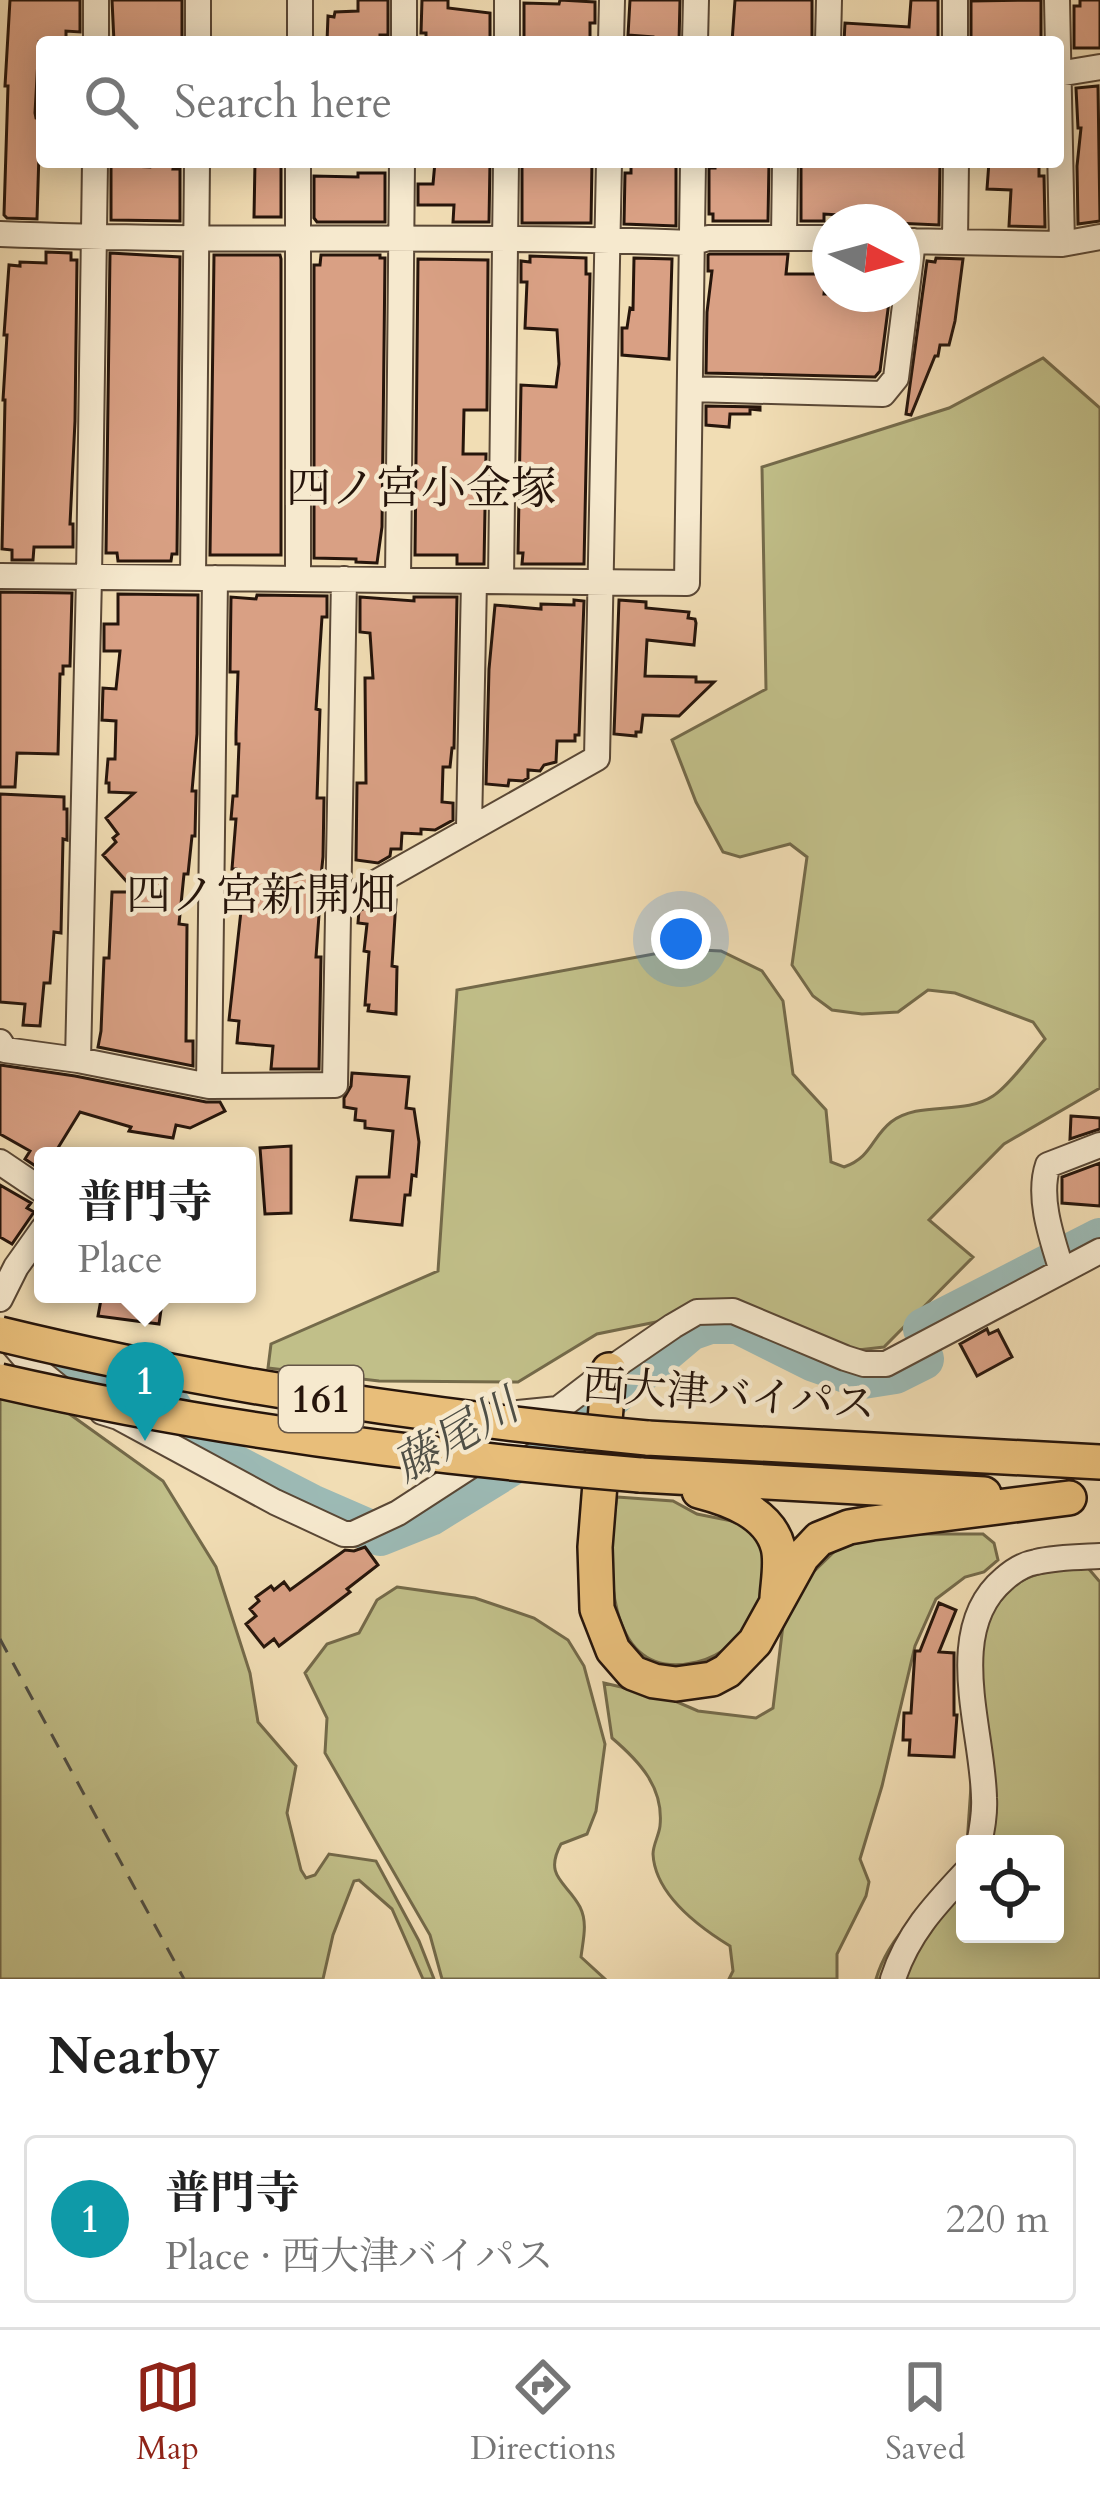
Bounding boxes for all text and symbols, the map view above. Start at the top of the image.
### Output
search box [36,36,1064,168]
icon: search [78,69,144,135]
text: Search here [174,72,392,133]
north arrow [812,204,920,312]
district label: 四ノ宮小金塚 [286,458,556,519]
district label: 四ノ宮新開畑 [126,865,396,926]
your location [651,909,711,969]
popup [34,1147,256,1303]
text: 普門寺 [77,1172,213,1233]
text: Place [77,1233,163,1286]
pin: 1 [106,1342,184,1441]
street label: 西大津バイパス [581,1356,877,1434]
road number: 161 [279,1366,363,1432]
water label: 藤尾川 [382,1373,534,1496]
map controls [956,1835,1064,1943]
button: locate [956,1835,1064,1943]
text: Nearby [48,2022,220,2092]
text: 普門寺 [165,2163,300,2224]
text: 1 [80,2193,100,2246]
text: 220 m [946,2193,1049,2246]
text: Place · 西大津バイパス [165,2230,553,2283]
tab: Map [135,2354,201,2471]
tab: Directions [470,2354,616,2471]
tab: Saved [885,2354,965,2471]

